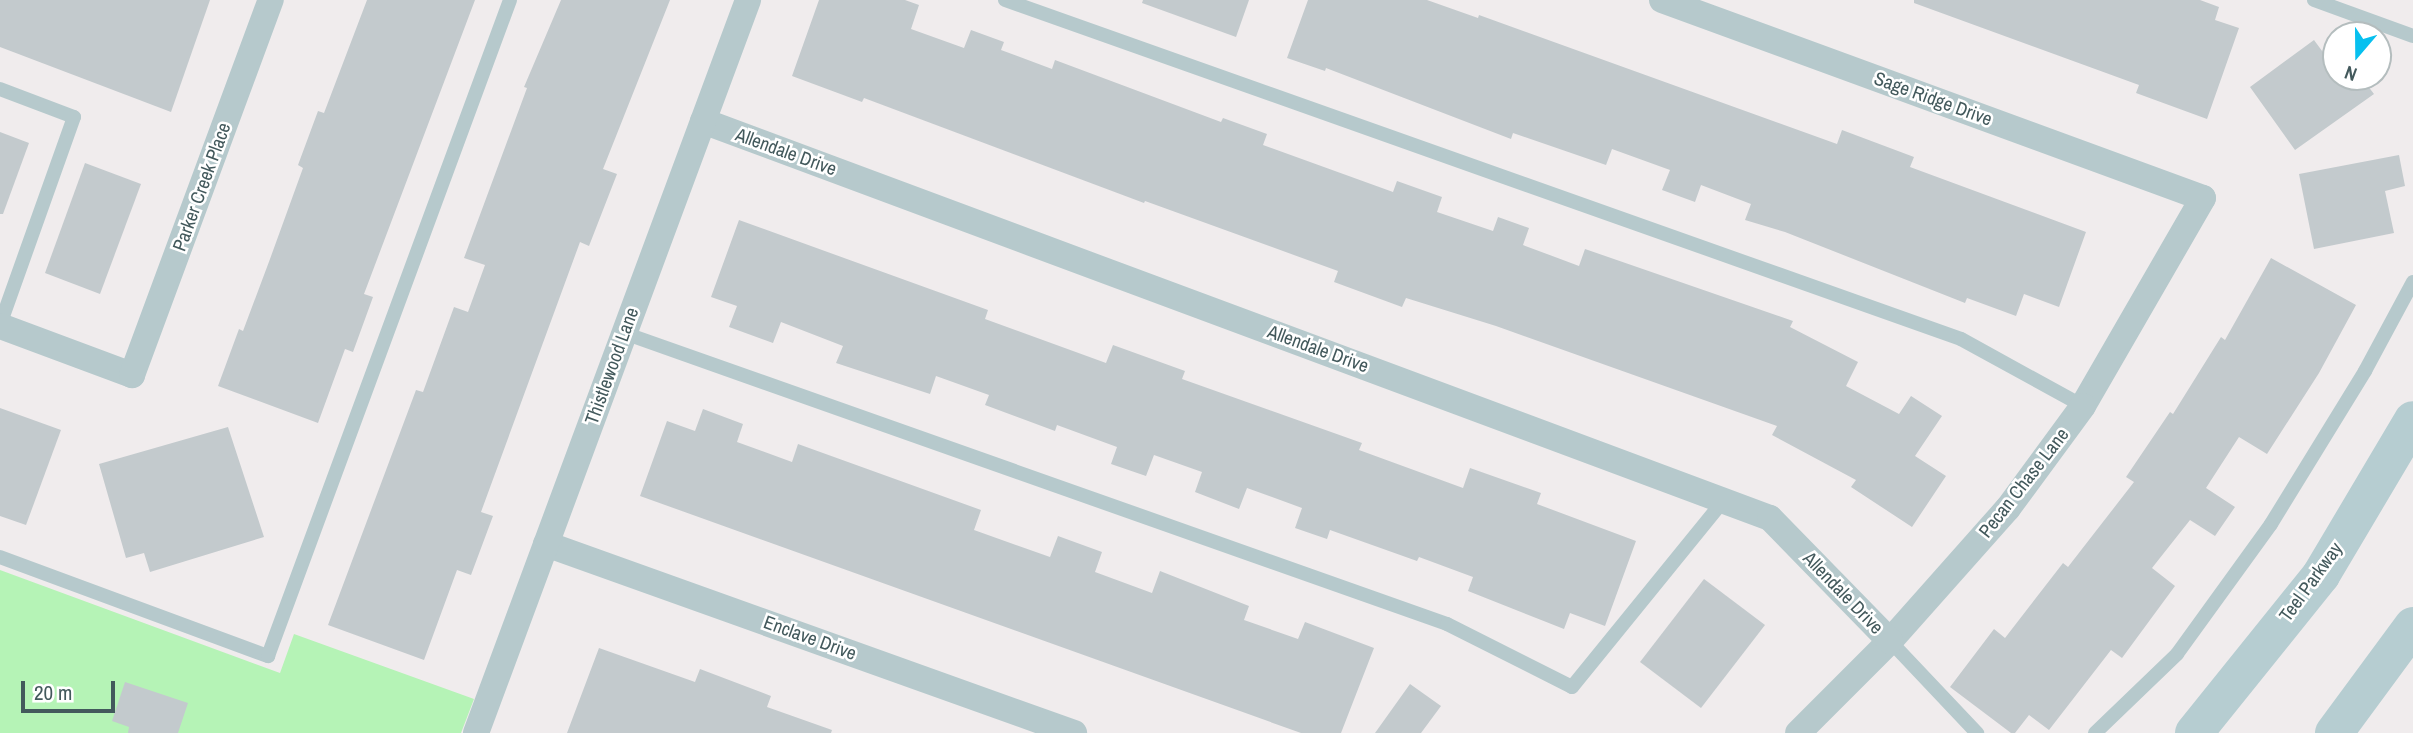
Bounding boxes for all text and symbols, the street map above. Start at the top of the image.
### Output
north arrow [2322,21,2392,91]
text: N [2341,60,2360,88]
street label: Sage Ridge Drive [1871,67,1995,131]
street label: Parker Creek Place [168,120,236,254]
street label: Allendale Drive [732,123,840,181]
street label: Thistlewood Lane [580,304,644,428]
street label: Allendale Drive [1264,320,1372,378]
street label: Pecan Chase Lane [1974,424,2074,542]
street label: Teel Parkway [2275,538,2347,626]
street label: Allendale Drive [1798,547,1888,639]
street label: Enclave Drive [761,611,859,665]
scale bar [24,666,119,710]
text: 20 m [34,678,72,707]

